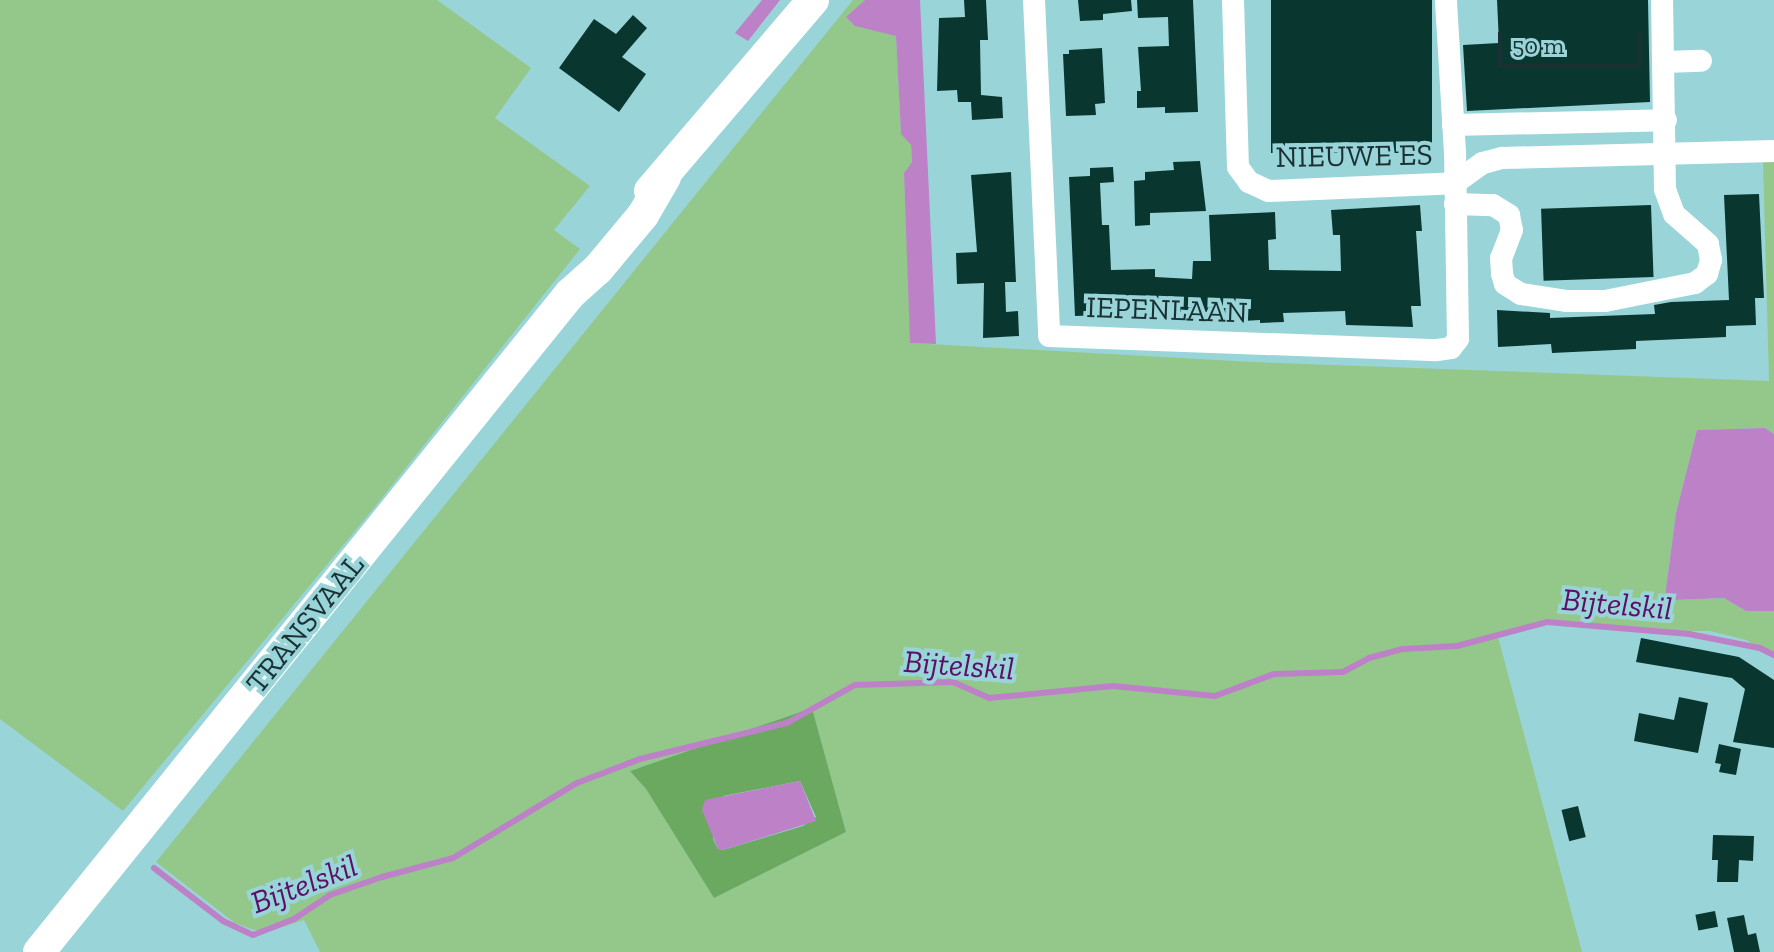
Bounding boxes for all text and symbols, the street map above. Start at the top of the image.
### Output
scale bar [1502,16,1646,66]
text: 50 m [1512,31,1564,60]
street label: NIEUWE ES [1275,137,1433,175]
street label: IEPENLAAN [1086,289,1248,331]
street label: TRANSVAAL [238,548,372,700]
water label: Bijtelskil [1560,580,1674,628]
water label: Bijtelskil [902,642,1016,688]
water label: Bijtelskil [245,846,363,922]

